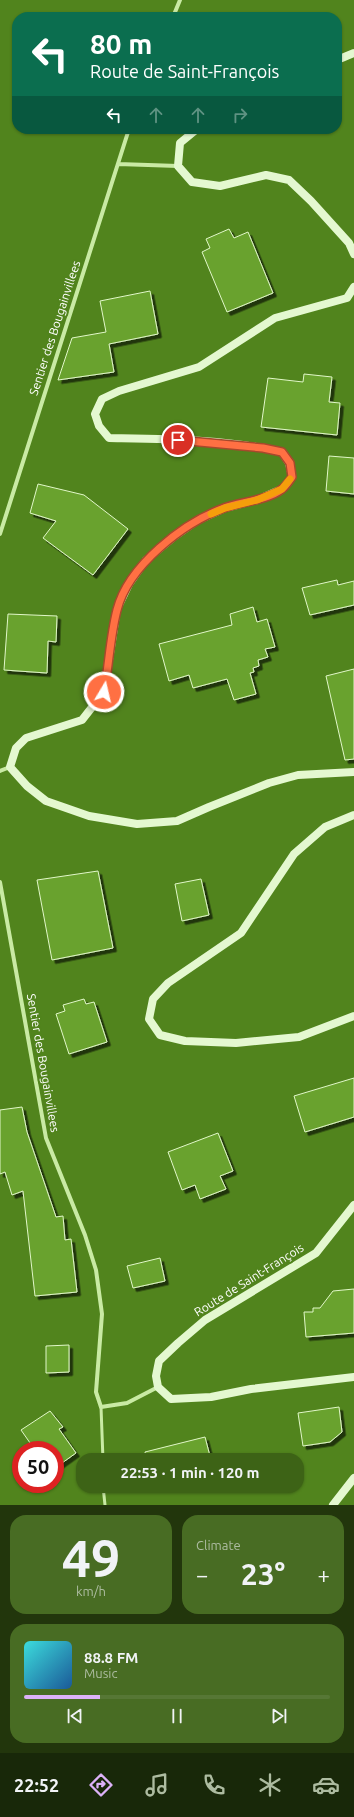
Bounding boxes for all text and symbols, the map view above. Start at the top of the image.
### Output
icon: left [24,28,76,80]
text: 80 m [90,28,152,59]
text: Route de Saint-François [90,61,279,81]
icon: left [103,104,125,126]
icon: ahead [145,104,167,126]
icon: ahead [187,104,209,126]
icon: right [229,104,251,126]
street label: Sentier des Bougainvillees [27,259,82,397]
pin [161,423,195,457]
icon: arrive [167,429,189,451]
position arrow [83,671,125,713]
street label: Sentier des Bougainvillees [25,992,62,1133]
street label: Route de Saint-François [192,1241,306,1319]
speed limit sign: 50 [12,1441,64,1493]
text: 22:53 · 1 min · 120 m [121,1464,259,1481]
text: 49 [62,1529,120,1587]
text: Climate [196,1538,241,1552]
text: 23° [241,1557,285,1591]
text: − [196,1562,208,1587]
text: + [318,1562,330,1587]
text: km/h [76,1584,106,1598]
text: 88.8 FM [84,1649,138,1666]
text: Music [84,1666,118,1680]
icon: previous [64,1705,86,1727]
icon: pause [166,1705,188,1727]
icon: next [268,1705,290,1727]
icon: directions [87,1771,115,1799]
icon: music [143,1771,171,1799]
icon: phone [200,1771,228,1799]
icon: climate [256,1771,284,1799]
icon: car [312,1771,340,1799]
text: 22:52 [14,1775,59,1795]

